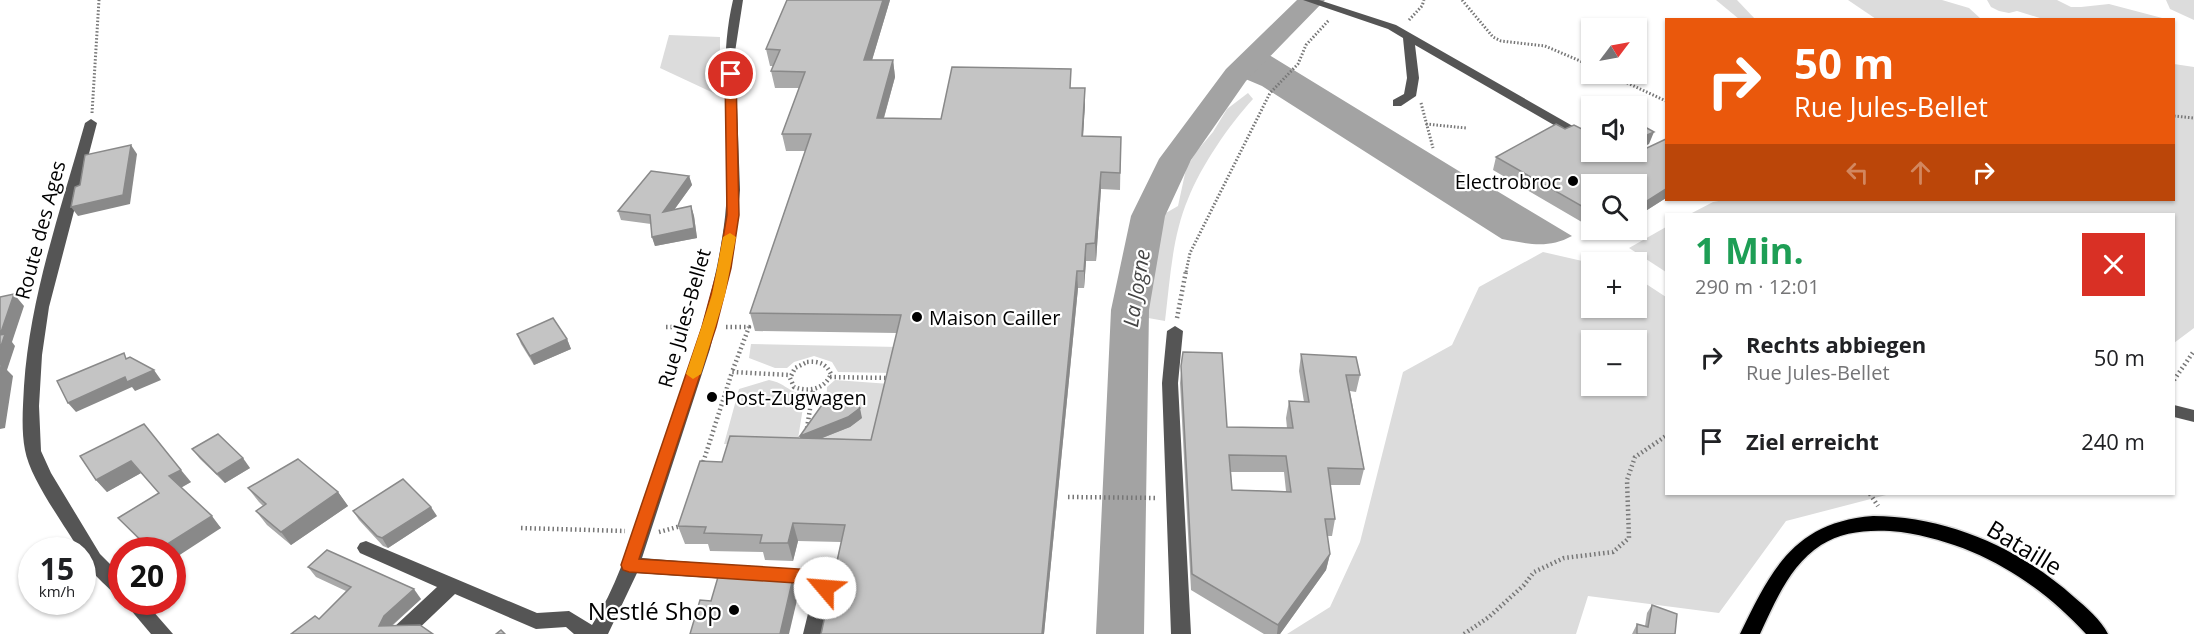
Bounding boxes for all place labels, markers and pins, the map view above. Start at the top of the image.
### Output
pin [705,48,756,99]
place label: Electrobroc [1455,168,1561,195]
marker: Electrobroc [1566,174,1580,188]
place label: Maison Cailler [929,304,1060,331]
marker: Maison Cailler [910,310,924,324]
place label: Post-Zugwagen [724,384,867,411]
marker: Post-Zugwagen [705,390,719,404]
place label: Nestlé Shop [588,594,722,627]
marker: Nestlé Shop [727,603,741,617]

